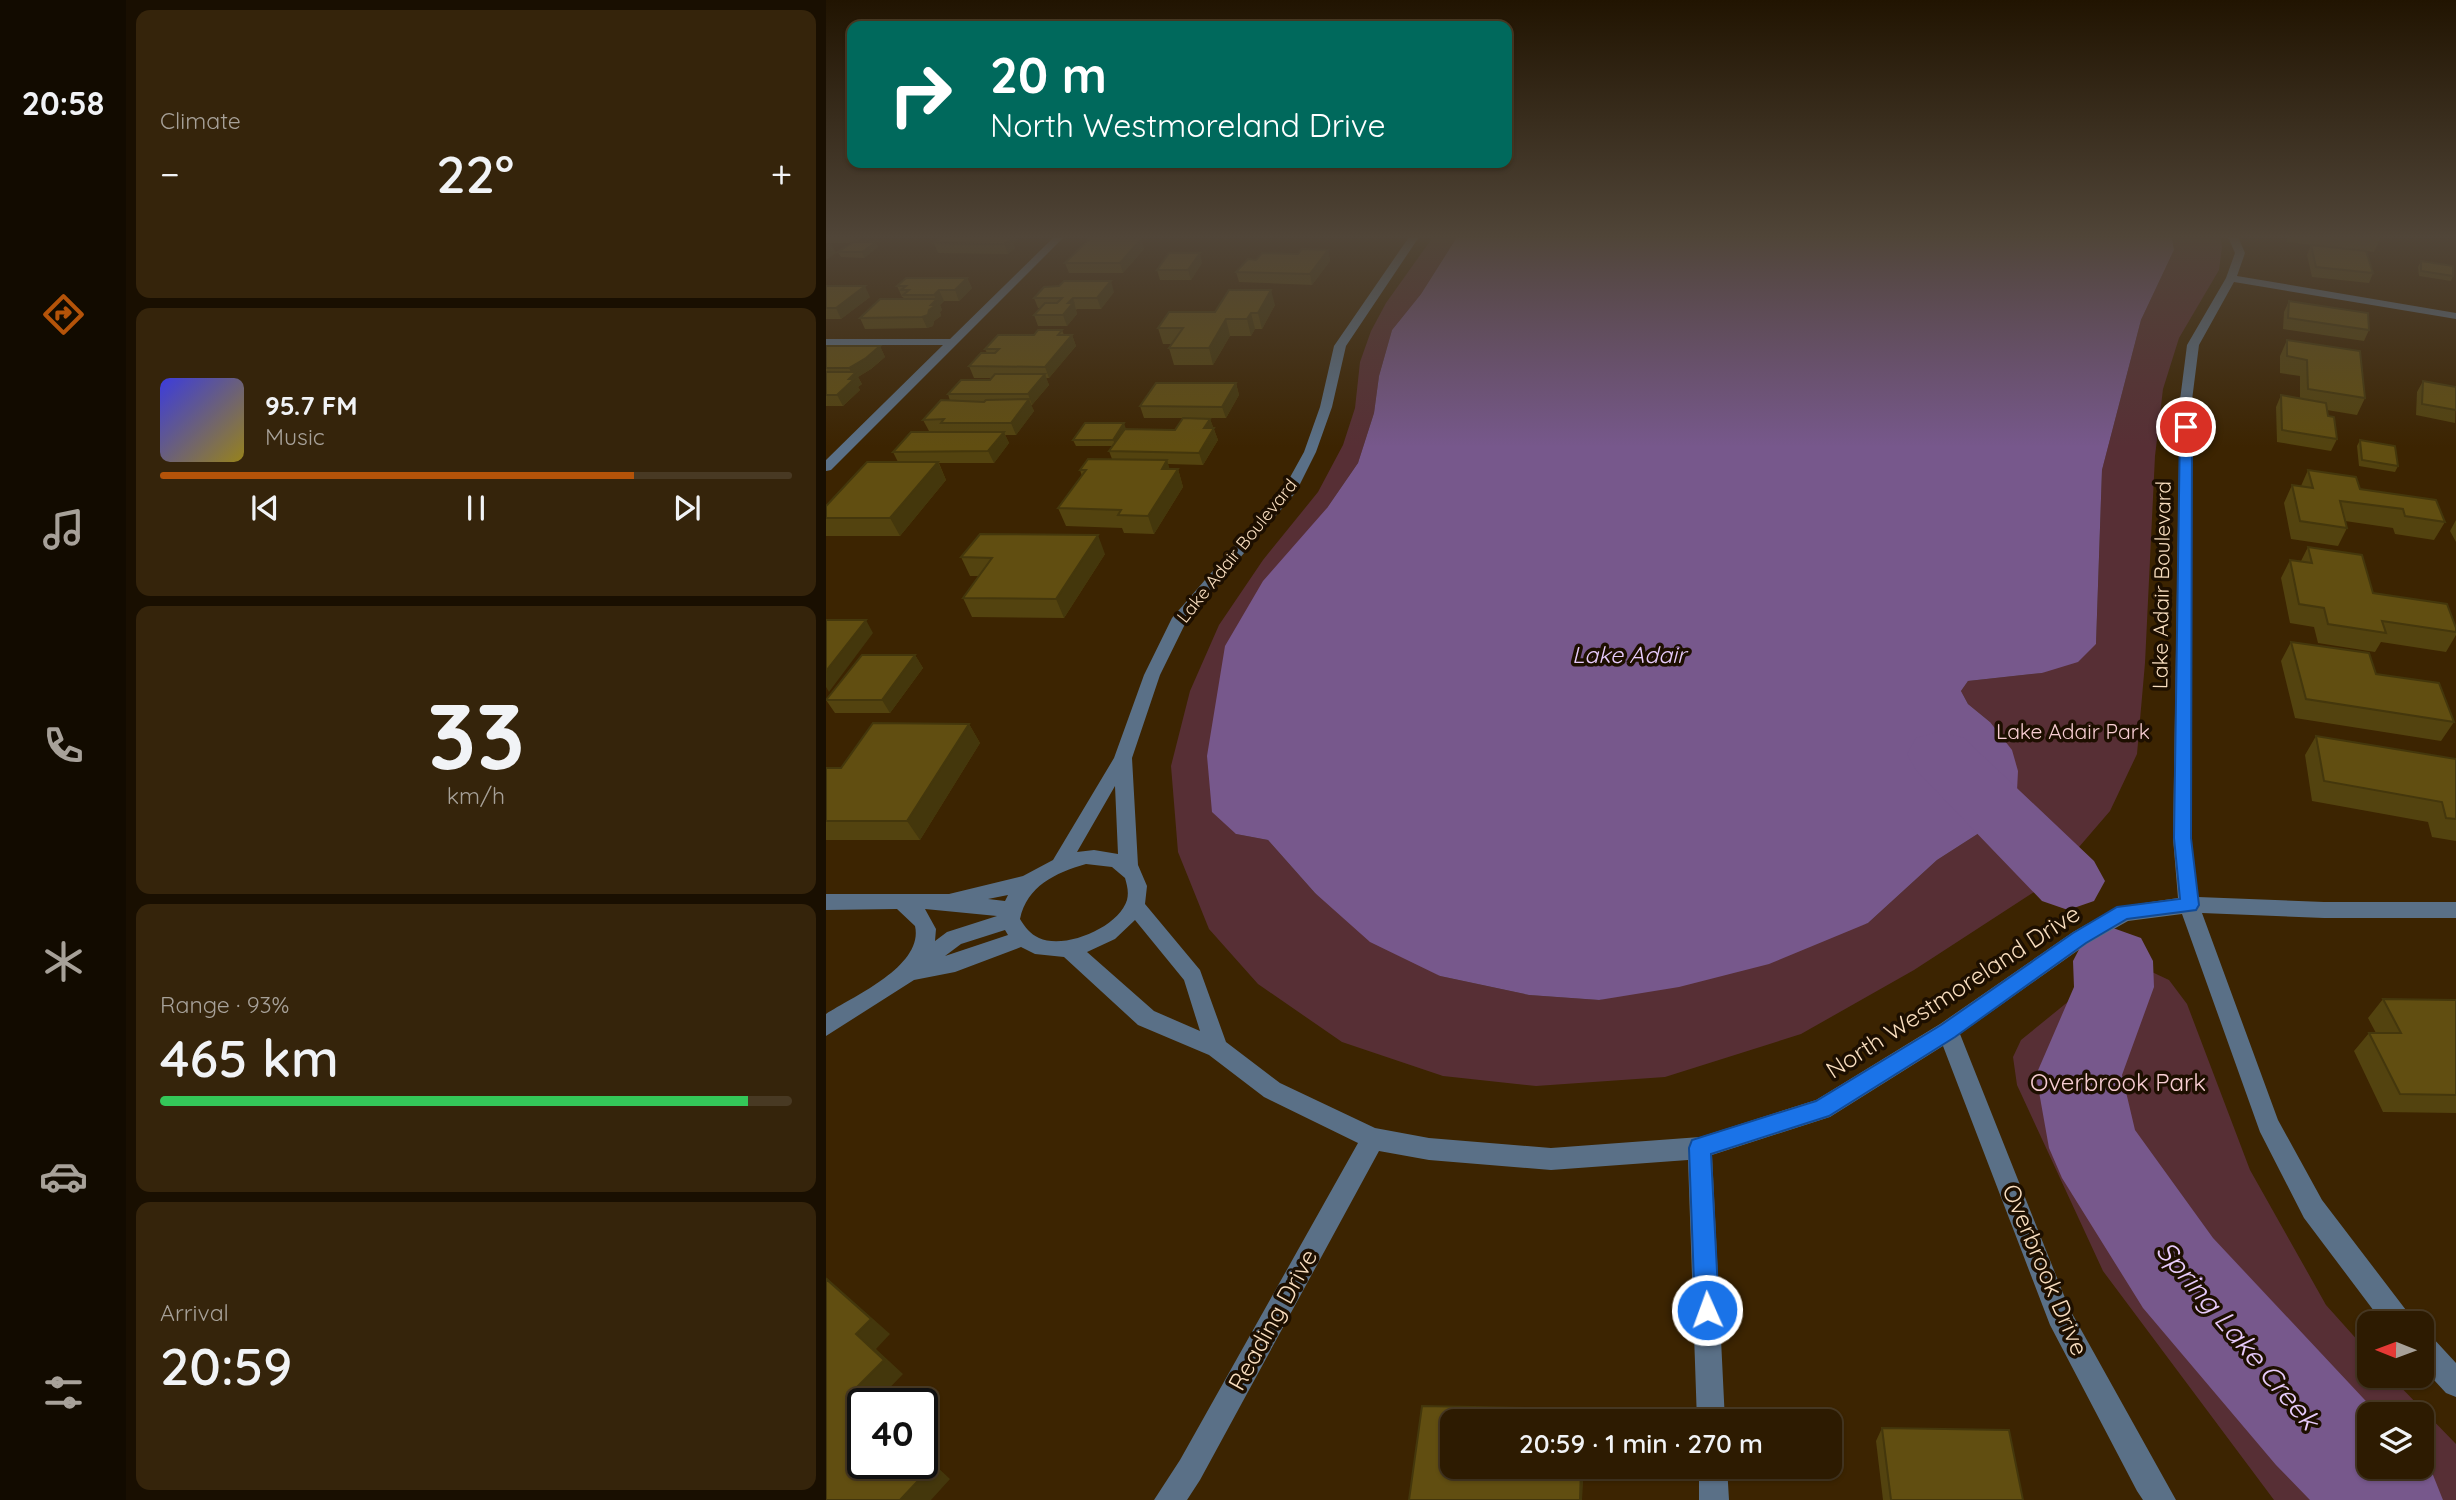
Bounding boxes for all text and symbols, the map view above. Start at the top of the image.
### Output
text: 20 m [990,44,1107,105]
icon: right [875,49,966,140]
text: 20:58 [22,83,104,123]
text: North Westmoreland Drive [990,105,1386,145]
text: Climate [160,106,241,135]
text: 22° [436,141,514,206]
text: − [160,150,180,198]
text: + [771,150,792,198]
icon: directions [39,290,88,339]
text: 95.7 FM [265,389,358,422]
pin [2156,397,2216,457]
icon: arrive [2167,408,2205,446]
text: Music [265,422,325,451]
street label: Lake Adair Boulevard [1171,474,1302,627]
street label: Lake Adair Boulevard [2146,481,2176,689]
icon: previous [246,489,284,527]
icon: pause [457,489,495,527]
icon: next [668,489,706,527]
icon: music [39,505,88,554]
water label: Lake Adair [1572,640,1689,669]
text: 33 [427,678,525,792]
park label: Lake Adair Park [1996,718,2150,744]
icon: phone [39,721,88,770]
text: km/h [447,781,505,810]
street label: North Westmoreland Drive [1820,898,2085,1085]
icon: climate [39,937,88,986]
text: Range · 93% [160,990,289,1019]
text: 465 km [160,1025,339,1090]
park label: Overbrook Park [2030,1067,2206,1097]
icon: car [39,1152,88,1201]
street label: Overbrook Drive [1996,1179,2096,1360]
water label: Spring Lake Creek [2149,1233,2329,1438]
street label: Reading Drive [1221,1244,1323,1395]
position arrow [1670,1273,1744,1347]
text: Arrival [160,1298,229,1327]
north arrow [2357,1311,2434,1388]
map controls [2357,1311,2434,1479]
text: 20:59 [160,1333,292,1398]
icon: filters [39,1368,88,1417]
speed limit sign: 40 [847,1388,938,1479]
button: layers [2357,1402,2434,1479]
text: 20:59 · 1 min · 270 m [1519,1427,1763,1460]

